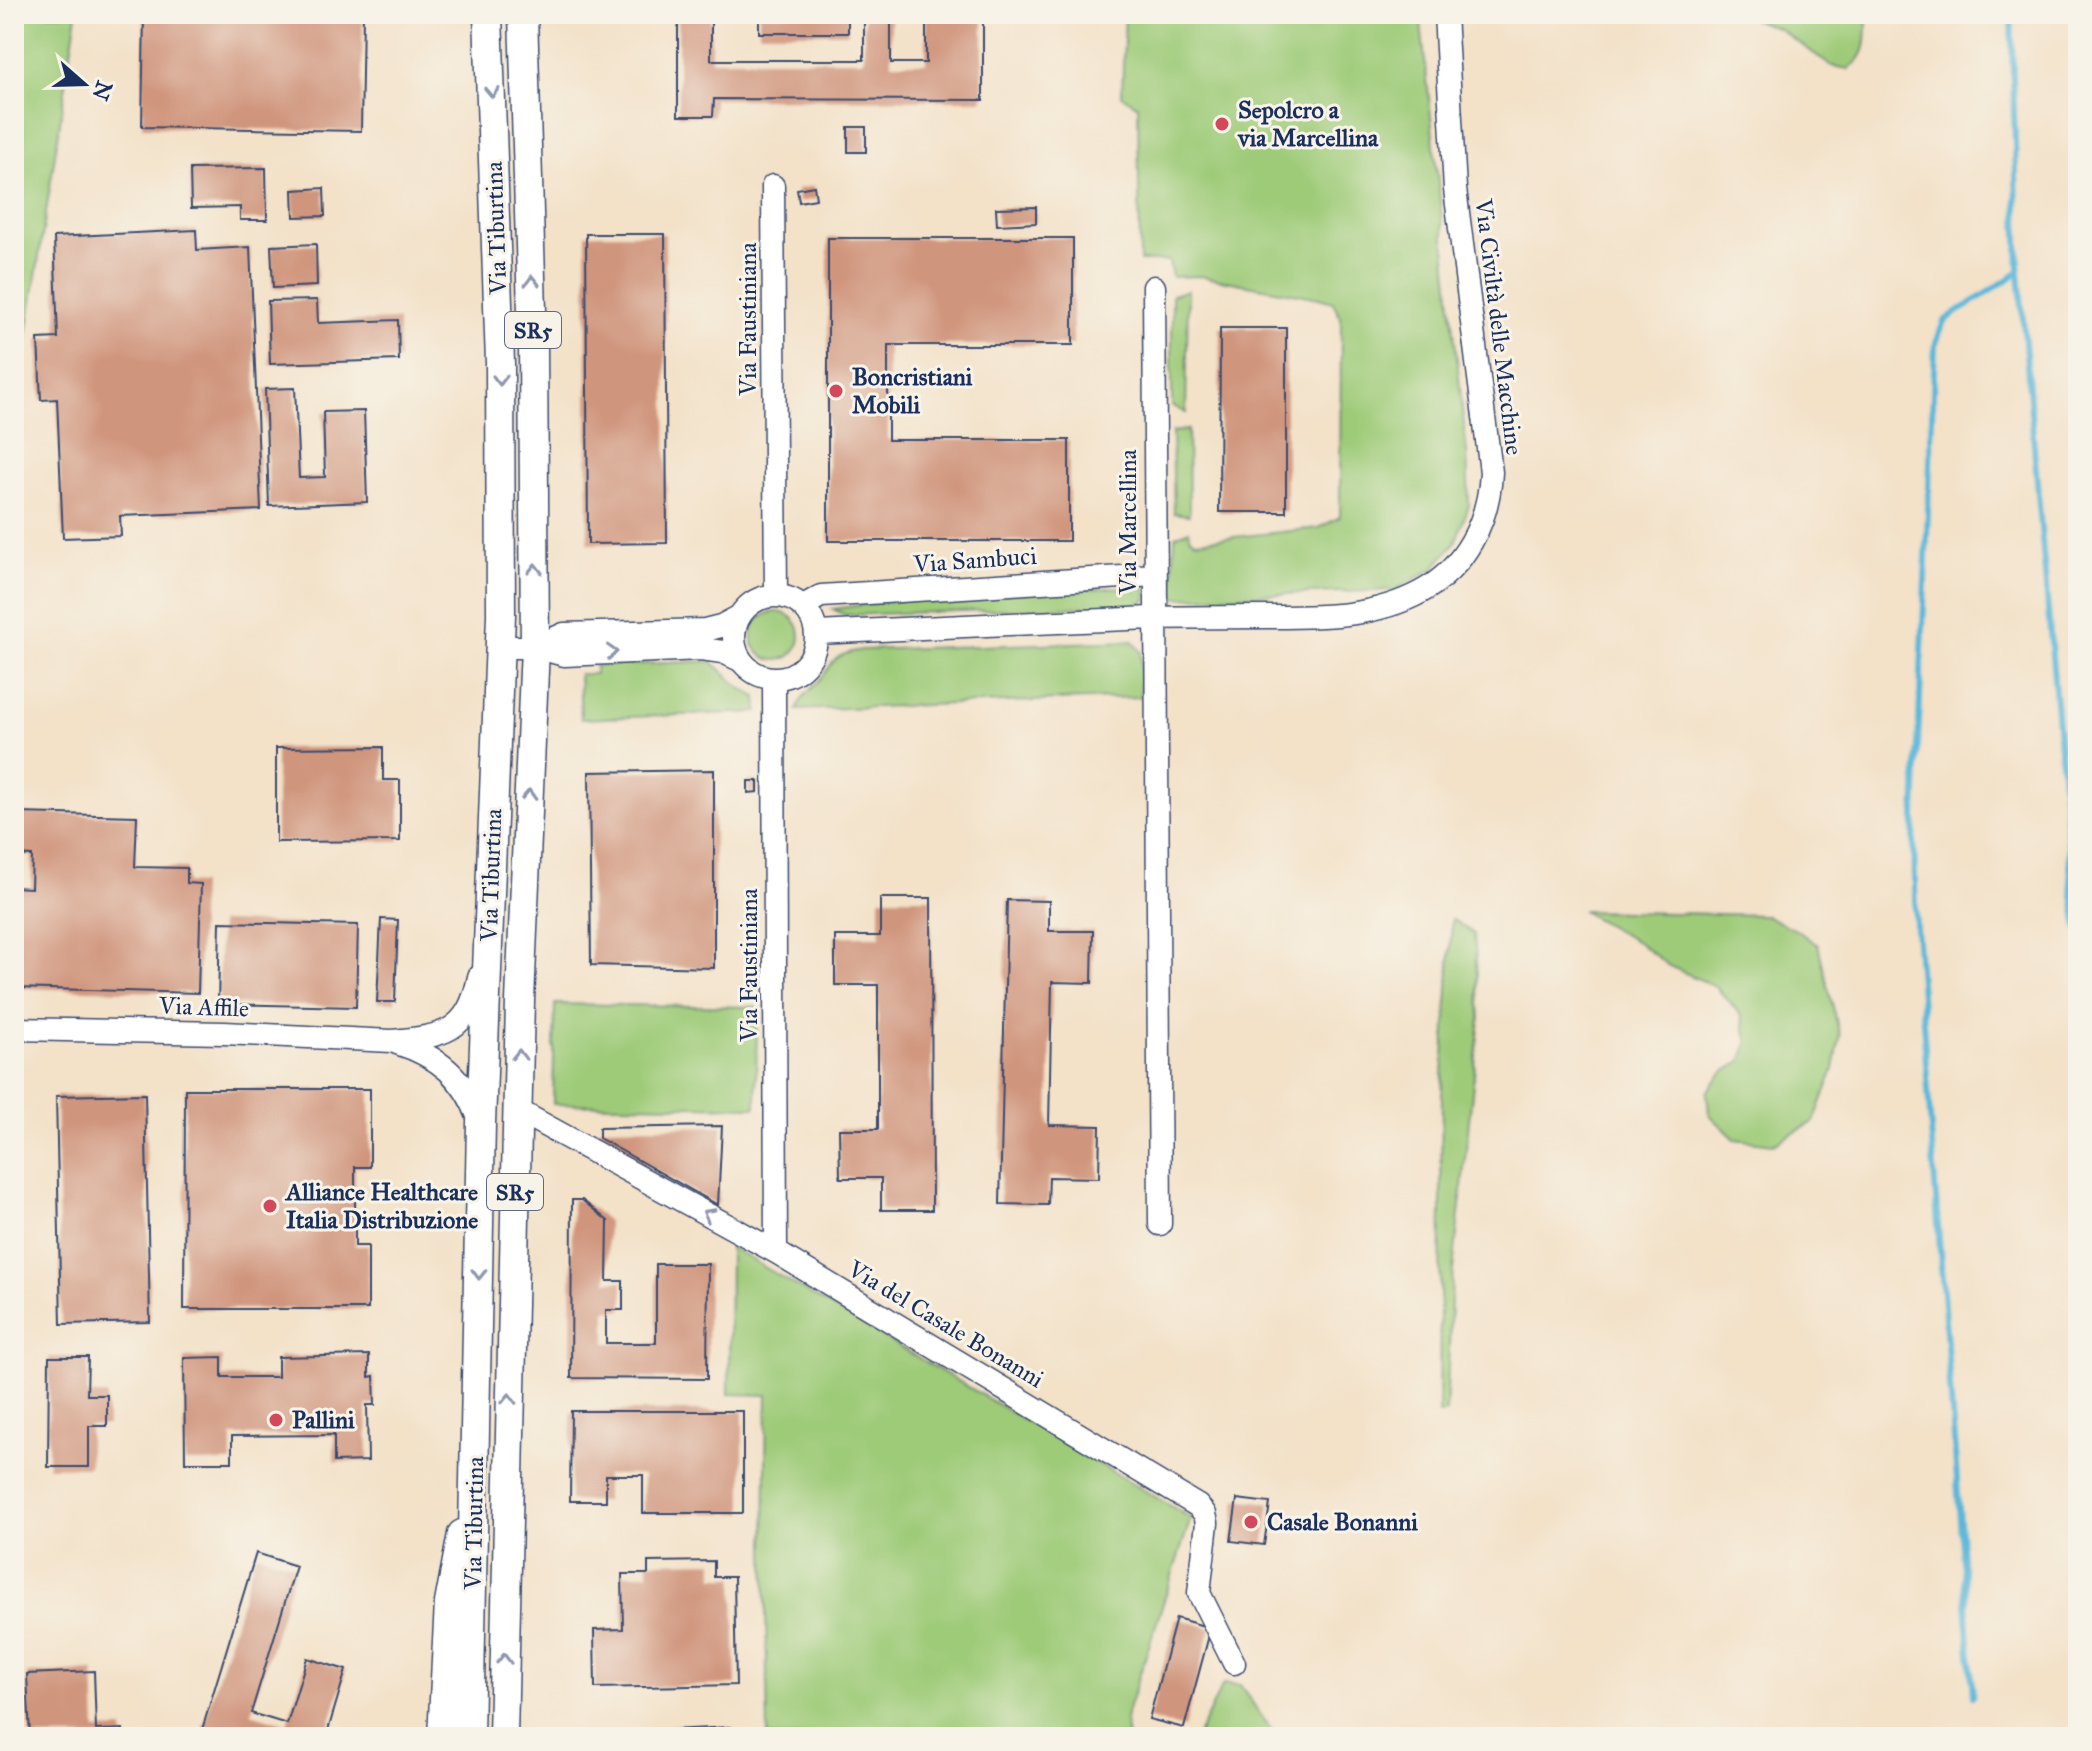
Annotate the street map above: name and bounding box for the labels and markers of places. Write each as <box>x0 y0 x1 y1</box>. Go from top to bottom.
place label: Sepolcro a via Marcellina <box>1237 95 1379 153</box>
marker: Sepolcro a via Marcellina <box>1213 115 1231 133</box>
place label: Boncristiani Mobili <box>852 362 973 420</box>
marker: Boncristiani Mobili <box>827 382 845 400</box>
place label: Alliance Healthcare Italia Distribuzione <box>284 1177 478 1235</box>
marker: Alliance Healthcare Italia Distribuzione <box>261 1197 279 1215</box>
place label: Pallini <box>292 1405 355 1435</box>
marker: Pallini <box>267 1411 285 1429</box>
place label: Casale Bonanni <box>1267 1507 1418 1537</box>
marker: Casale Bonanni <box>1242 1513 1260 1531</box>

